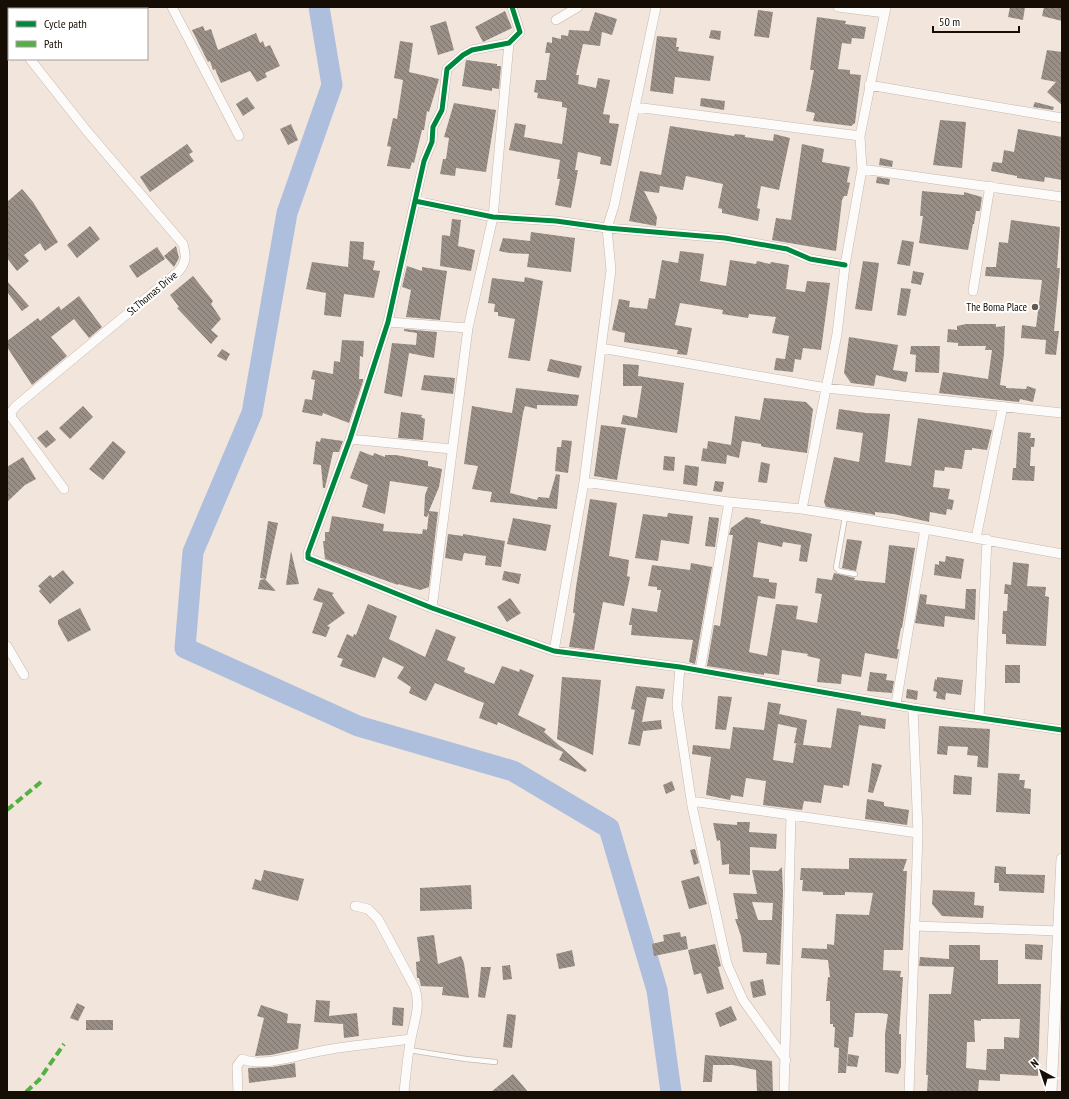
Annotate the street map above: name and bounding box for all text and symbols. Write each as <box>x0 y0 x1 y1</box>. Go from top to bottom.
legend <box>8 8 148 60</box>
scale bar <box>933 8 1019 34</box>
text: 50 m <box>939 14 960 29</box>
text: Cycle path <box>44 16 87 31</box>
text: Path <box>44 36 62 51</box>
street label: St.Thomas Drive <box>124 268 180 318</box>
place label: The Boma Place <box>966 300 1027 314</box>
marker: The Boma Place <box>1030 302 1040 312</box>
north arrow <box>1021 1051 1061 1091</box>
text: N <box>1028 1056 1041 1071</box>

